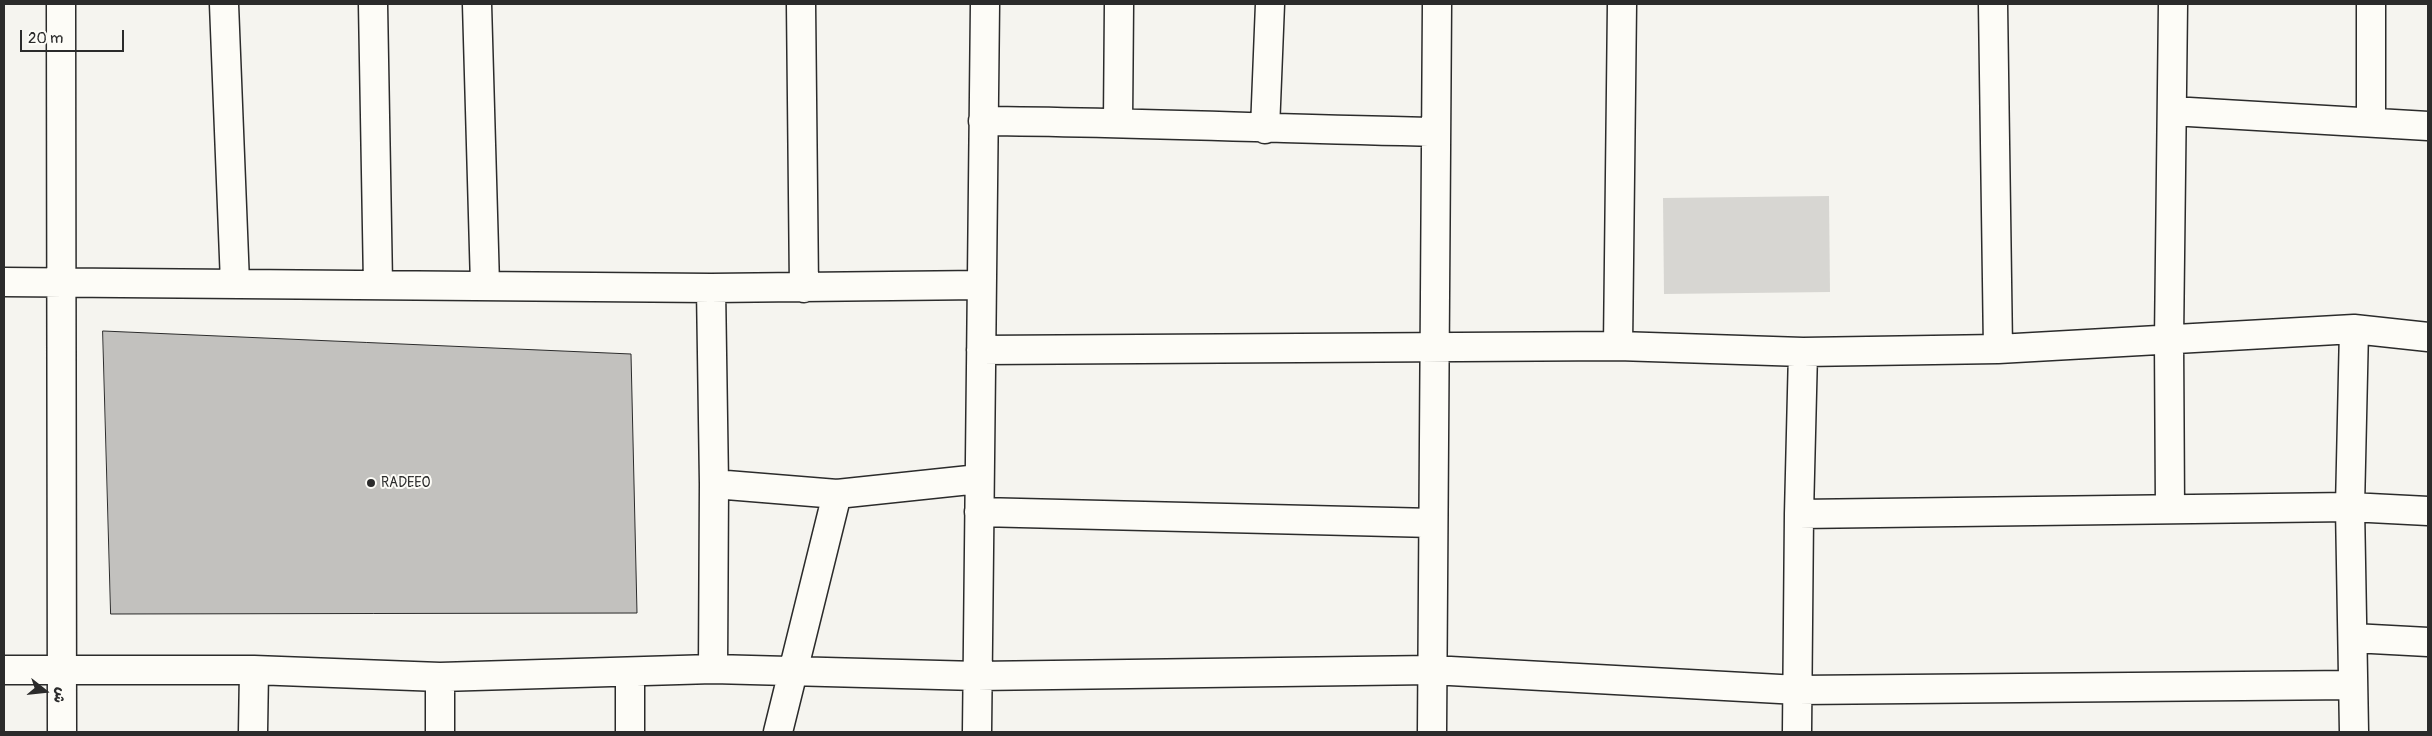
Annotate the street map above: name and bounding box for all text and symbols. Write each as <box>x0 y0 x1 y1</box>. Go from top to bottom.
scale bar <box>22 20 126 52</box>
text: 20 m <box>28 29 63 48</box>
place label: RADEEO <box>381 475 430 491</box>
marker: RADEEO <box>365 477 377 489</box>
north arrow <box>20 666 70 716</box>
text: ش <box>50 686 70 705</box>

